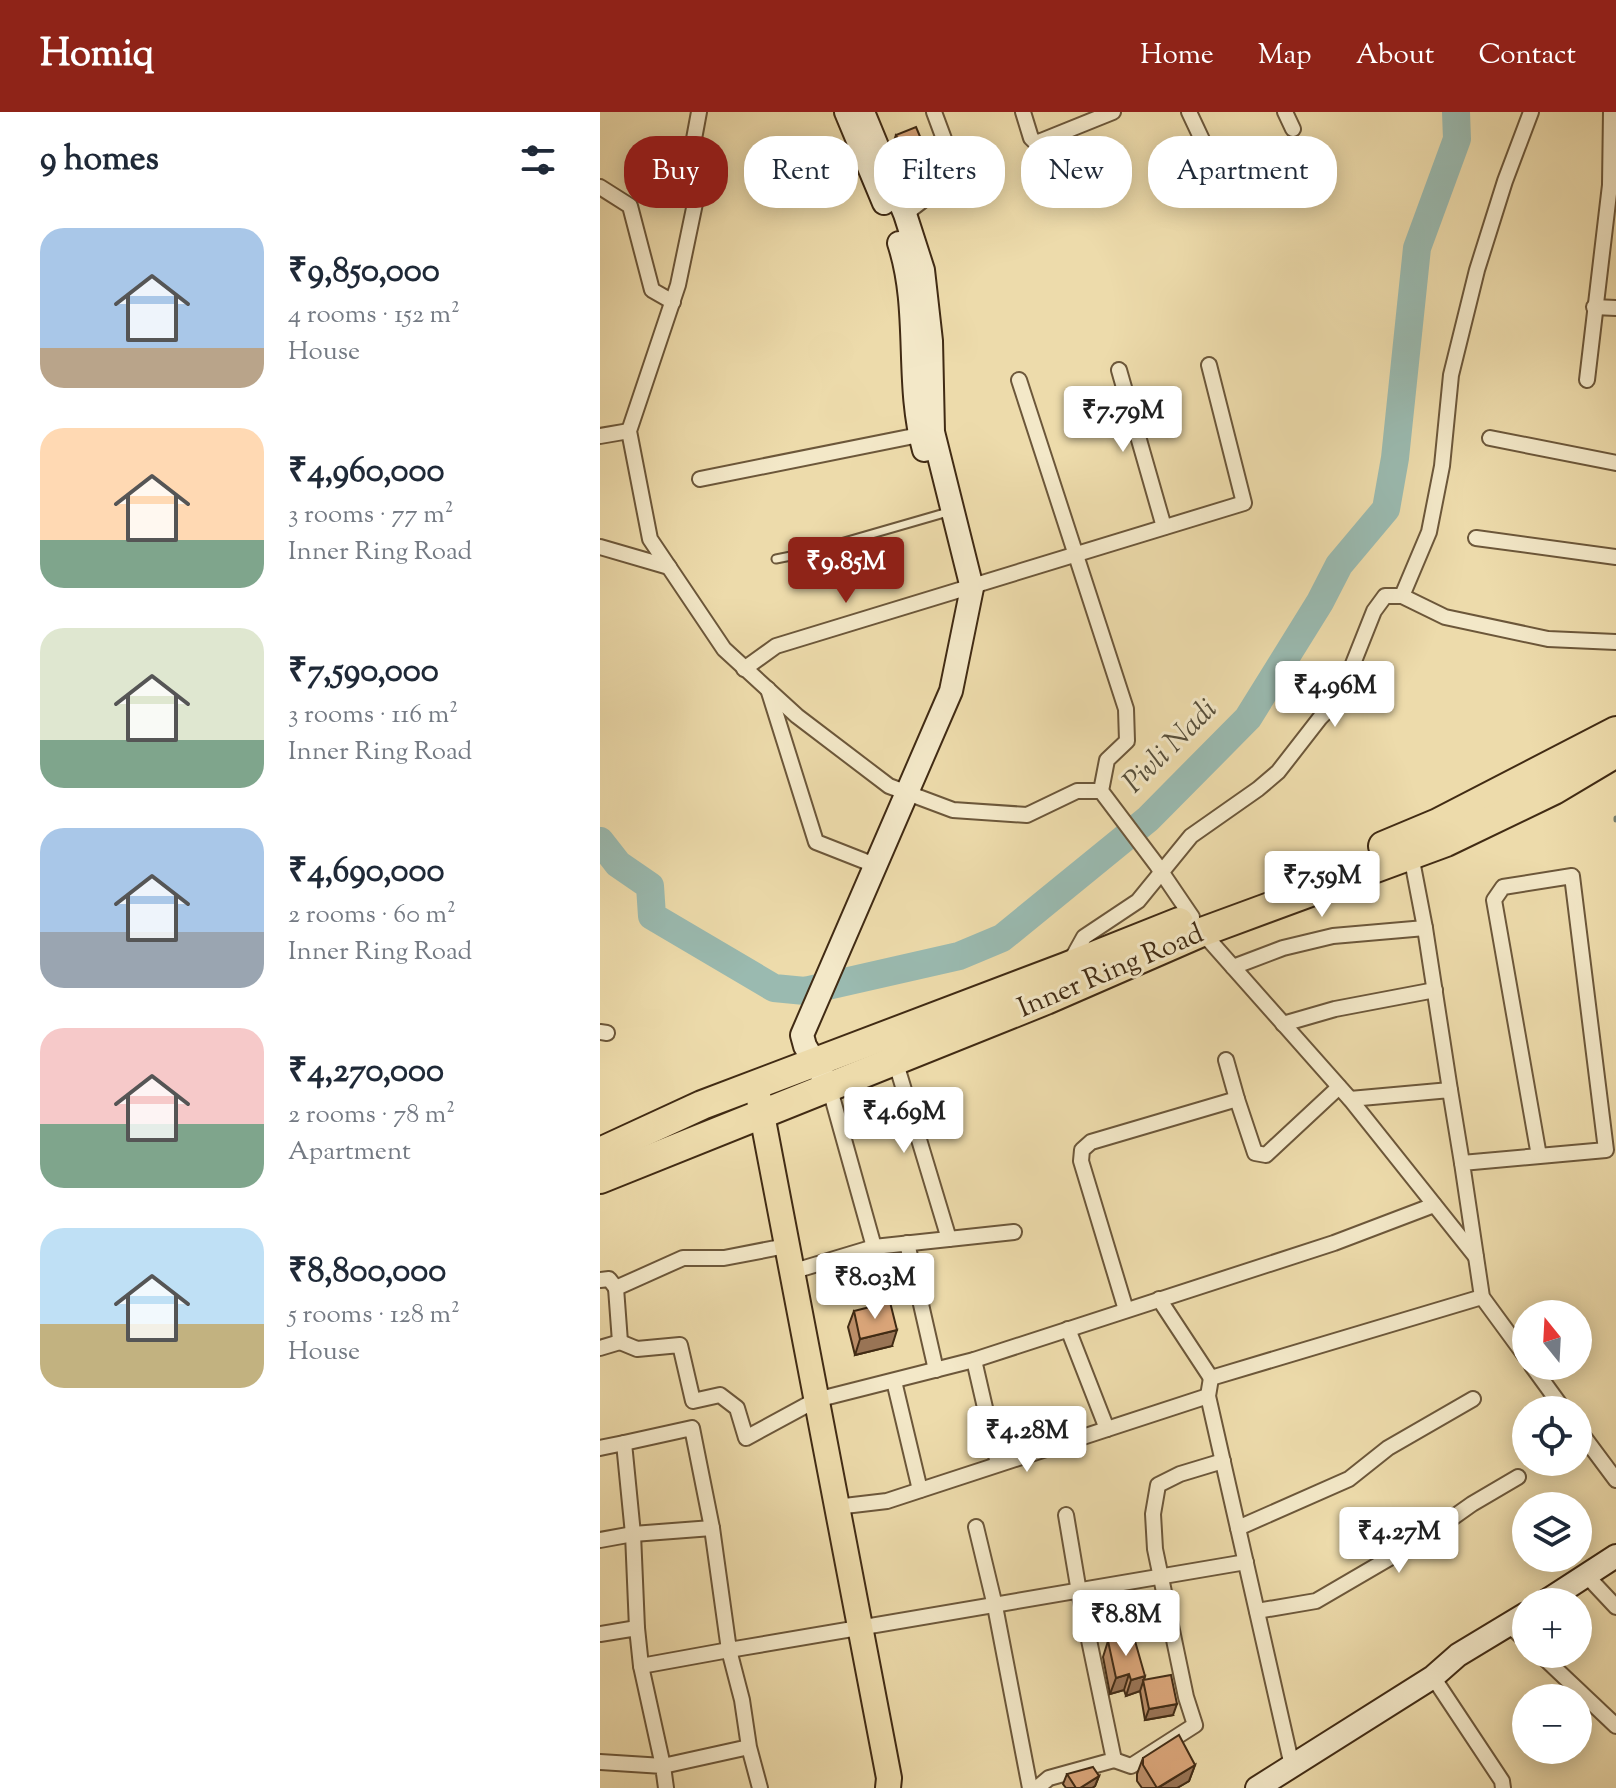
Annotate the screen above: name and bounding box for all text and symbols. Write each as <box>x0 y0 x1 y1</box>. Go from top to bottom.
text: Homiq <box>40 29 154 83</box>
text: Home <box>1140 36 1214 76</box>
text: Map <box>1258 36 1312 76</box>
text: About <box>1356 36 1434 76</box>
text: Contact <box>1478 36 1576 76</box>
text: 9 homes <box>40 136 159 185</box>
chip: Buy <box>624 136 728 208</box>
chip: Rent <box>744 136 858 208</box>
chip: Filters <box>874 136 1005 208</box>
chip: New <box>1021 136 1132 208</box>
chip: Apartment <box>1148 136 1337 208</box>
icon: filters <box>516 138 560 182</box>
text: ₹9,850,000 <box>288 248 440 297</box>
icon: home <box>104 260 200 356</box>
text: 4 rooms · 152 m² <box>288 297 460 334</box>
text: House <box>288 334 360 371</box>
pin: ₹7.79M <box>1058 386 1188 454</box>
text: ₹7.79M <box>1082 393 1164 430</box>
text: ₹4,960,000 <box>288 448 444 497</box>
icon: home <box>104 460 200 556</box>
text: 3 rooms · 77 m² <box>288 497 453 534</box>
text: Inner Ring Road <box>288 534 472 571</box>
pin: ₹9.85M <box>781 537 911 605</box>
text: ₹9.85M <box>806 544 886 581</box>
text: ₹7,590,000 <box>288 648 439 697</box>
icon: home <box>104 660 200 756</box>
pin: ₹4.96M <box>1270 661 1400 729</box>
text: ₹4.96M <box>1293 668 1377 705</box>
water label: Pivli Nadi <box>1114 690 1228 804</box>
text: 3 rooms · 116 m² <box>288 697 458 734</box>
text: Inner Ring Road <box>288 734 472 771</box>
text: ₹4,690,000 <box>288 848 444 897</box>
pin: ₹7.59M <box>1257 851 1387 919</box>
text: ₹7.59M <box>1283 858 1361 895</box>
icon: home <box>104 860 200 956</box>
text: 2 rooms · 60 m² <box>288 897 456 934</box>
street label: Inner Ring Road <box>1012 915 1210 1029</box>
text: Inner Ring Road <box>288 934 472 971</box>
text: ₹4,270,000 <box>288 1048 444 1097</box>
icon: home <box>104 1060 200 1156</box>
pin: ₹4.69M <box>839 1087 969 1155</box>
text: ₹4.69M <box>862 1094 946 1131</box>
text: 2 rooms · 78 m² <box>288 1097 455 1134</box>
text: Apartment <box>288 1134 411 1171</box>
text: ₹8,800,000 <box>288 1248 446 1297</box>
pin: ₹8.03M <box>810 1253 940 1321</box>
icon: home <box>104 1260 200 1356</box>
text: ₹8.03M <box>834 1260 916 1297</box>
text: 5 rooms · 128 m² <box>288 1297 460 1334</box>
north arrow <box>1512 1300 1592 1380</box>
map controls <box>1512 1300 1592 1764</box>
text: House <box>288 1334 360 1371</box>
button: locate <box>1512 1396 1592 1476</box>
pin: ₹4.28M <box>962 1406 1092 1474</box>
text: ₹4.28M <box>985 1413 1069 1450</box>
button: layers <box>1512 1492 1592 1572</box>
pin: ₹4.27M <box>1334 1507 1464 1575</box>
text: ₹4.27M <box>1357 1514 1441 1551</box>
button: + <box>1512 1588 1592 1668</box>
pin: ₹8.8M <box>1070 1590 1182 1658</box>
text: ₹8.8M <box>1091 1597 1161 1634</box>
button: − <box>1512 1684 1592 1764</box>

